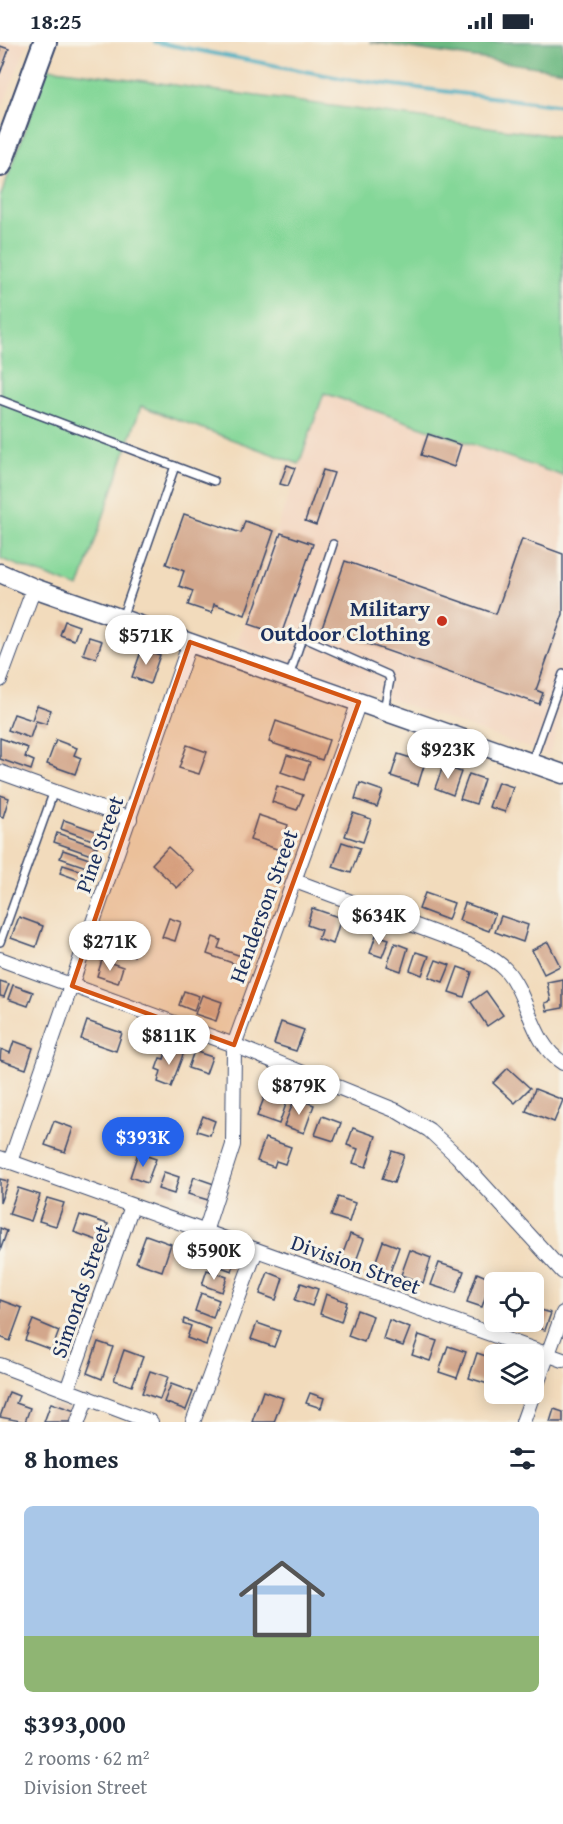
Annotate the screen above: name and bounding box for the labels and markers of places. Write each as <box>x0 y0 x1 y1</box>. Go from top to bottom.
place label: Military Outdoor Clothing <box>261 592 431 649</box>
marker: Military Outdoor Clothing <box>435 614 449 628</box>
pin: $571K <box>104 615 188 666</box>
pin: $923K <box>406 729 490 780</box>
pin: $634K <box>337 895 421 946</box>
pin: $271K <box>68 921 152 972</box>
pin: $811K <box>127 1015 211 1066</box>
pin: $879K <box>257 1065 341 1116</box>
pin: $393K <box>101 1117 185 1168</box>
pin: $590K <box>172 1230 256 1281</box>

